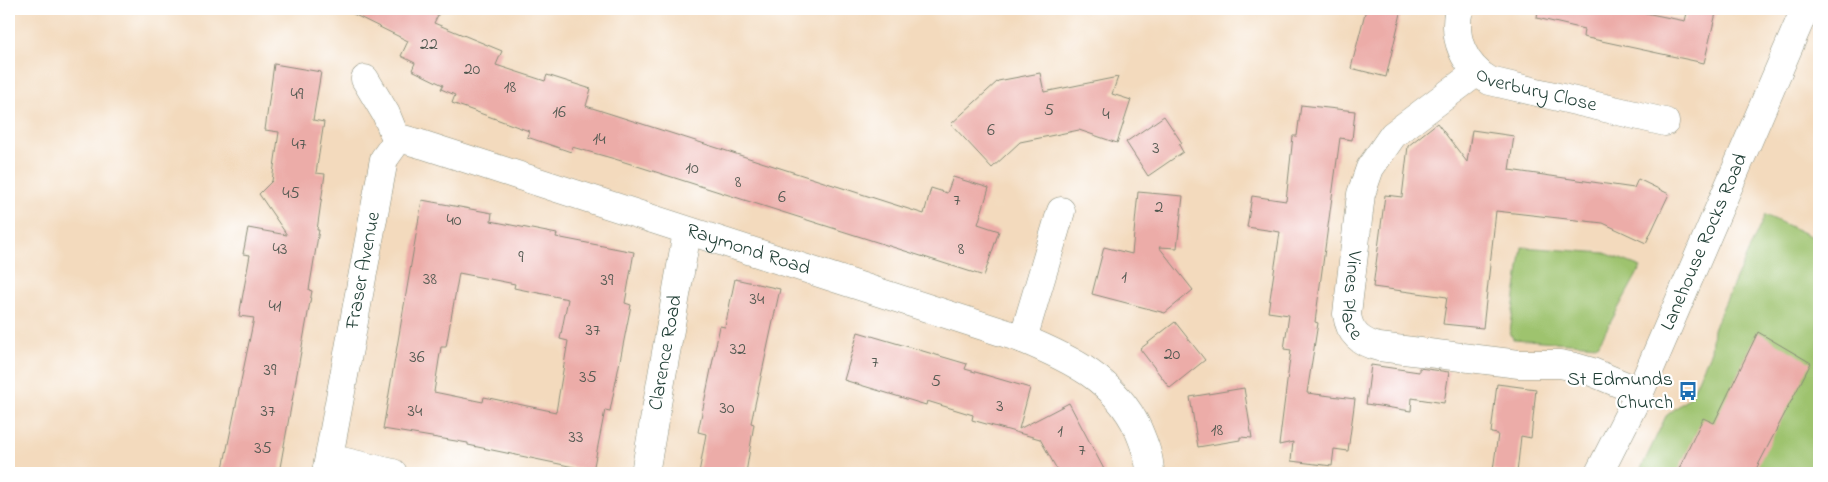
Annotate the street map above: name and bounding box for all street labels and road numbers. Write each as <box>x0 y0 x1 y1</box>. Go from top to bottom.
street label: Overbury Close <box>1468 60 1600 120</box>
street label: Lanehouse Rocks Road <box>1654 149 1756 335</box>
street label: Fraser Avenue <box>338 209 388 332</box>
street label: Raymond Road <box>683 216 814 284</box>
street label: Vines Place <box>1332 248 1369 347</box>
street label: Clarence Road <box>642 293 690 413</box>

